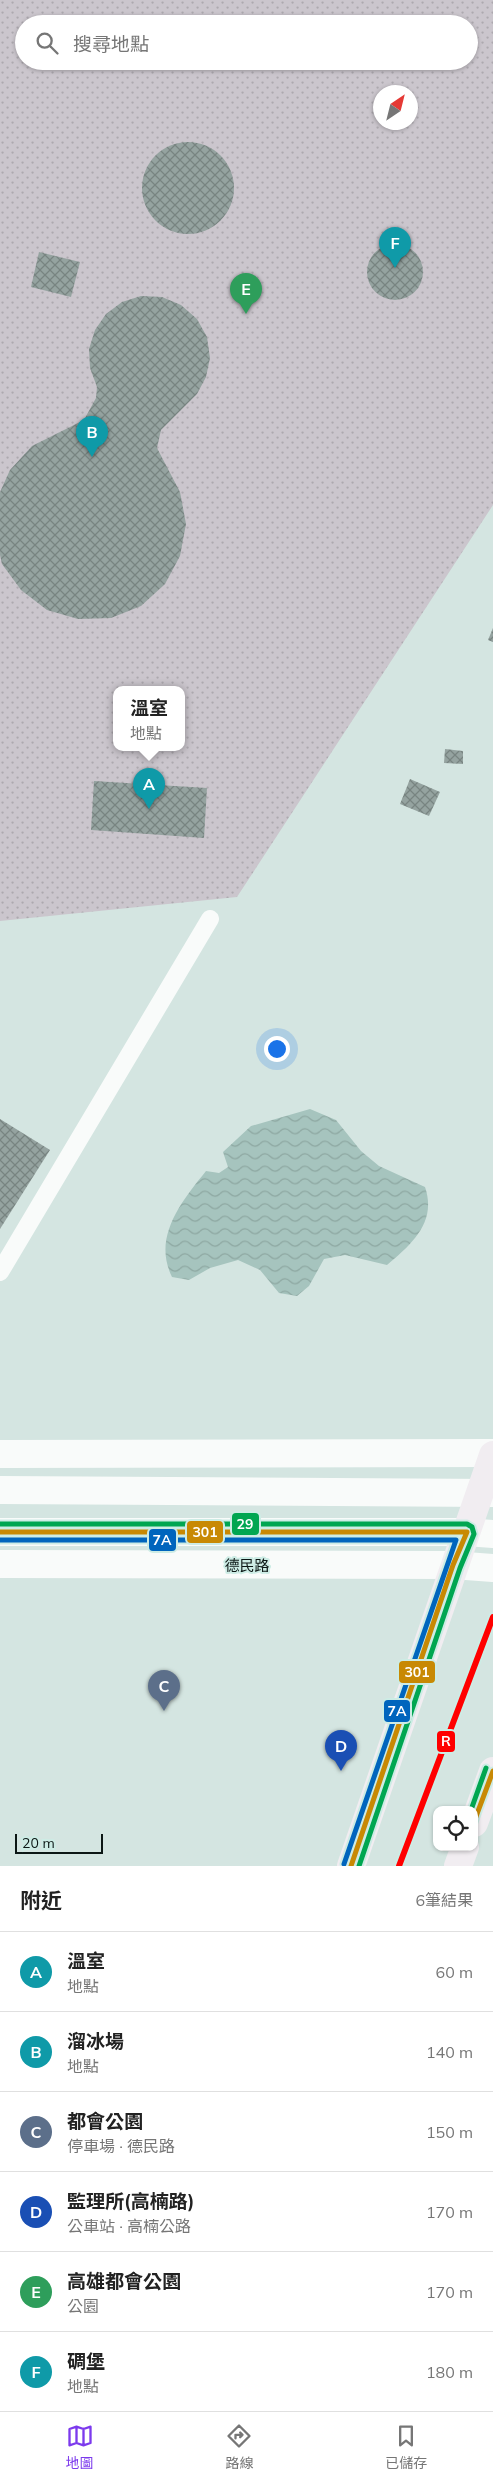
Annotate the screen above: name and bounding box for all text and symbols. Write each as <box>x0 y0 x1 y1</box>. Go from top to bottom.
search box <box>15 15 478 70</box>
icon: search <box>33 29 61 57</box>
text: 搜尋地點 <box>73 32 149 56</box>
north arrow <box>373 85 418 130</box>
pin: F <box>379 227 411 268</box>
pin: E <box>230 273 262 314</box>
pin: B <box>76 416 108 457</box>
popup <box>113 686 185 751</box>
text: 溫室 <box>130 696 168 720</box>
text: 地點 <box>130 723 162 743</box>
pin: A <box>133 768 165 809</box>
your location <box>264 1036 290 1062</box>
line badge: 29 <box>231 1512 260 1536</box>
text: 29 <box>237 1515 253 1533</box>
line badge: 301 <box>186 1520 224 1544</box>
text: 301 <box>192 1523 218 1541</box>
line badge: 7A <box>148 1528 177 1552</box>
text: 7A <box>153 1531 172 1549</box>
street label: 德民路 <box>224 1556 270 1575</box>
line badge: 301 <box>398 1660 436 1684</box>
text: 301 <box>404 1663 430 1681</box>
pin: C <box>148 1670 180 1711</box>
line badge: 7A <box>383 1699 411 1723</box>
text: 7A <box>388 1702 407 1720</box>
pin: D <box>325 1730 357 1771</box>
line badge: R <box>436 1730 456 1753</box>
text: R <box>441 1732 451 1750</box>
map controls <box>433 1806 478 1851</box>
button: locate <box>433 1806 478 1851</box>
scale bar <box>15 1831 102 1854</box>
text: 20 m <box>22 1834 55 1852</box>
text: 附近 <box>20 1887 62 1913</box>
text: 6筆結果 <box>415 1890 473 1910</box>
text: 溫室 <box>67 1949 105 1973</box>
text: A <box>30 1962 42 1982</box>
text: 60 m <box>436 1962 473 1982</box>
text: 地點 <box>67 1976 99 1996</box>
text: 溜冰場 <box>67 2029 124 2053</box>
text: B <box>30 2042 42 2062</box>
text: 140 m <box>426 2042 473 2062</box>
text: 地點 <box>67 2056 99 2076</box>
text: 都會公園 <box>67 2109 143 2133</box>
text: C <box>31 2122 41 2142</box>
text: 150 m <box>426 2122 473 2142</box>
text: 停車場 · 德民路 <box>67 2136 175 2156</box>
text: 監理所(高楠路) <box>67 2189 195 2213</box>
text: D <box>30 2202 42 2222</box>
text: 170 m <box>426 2202 473 2222</box>
text: 公車站 · 高楠公路 <box>67 2216 191 2236</box>
text: 高雄都會公園 <box>67 2269 181 2293</box>
text: E <box>31 2282 41 2302</box>
text: 170 m <box>426 2282 473 2302</box>
text: 公園 <box>67 2296 99 2316</box>
text: 碉堡 <box>67 2349 105 2373</box>
text: F <box>31 2362 41 2382</box>
text: 180 m <box>426 2362 473 2382</box>
text: 地點 <box>67 2376 99 2396</box>
tab: 地圖 <box>66 2422 94 2472</box>
tab: 路線 <box>225 2422 253 2472</box>
tab: 已儲存 <box>385 2422 427 2472</box>

